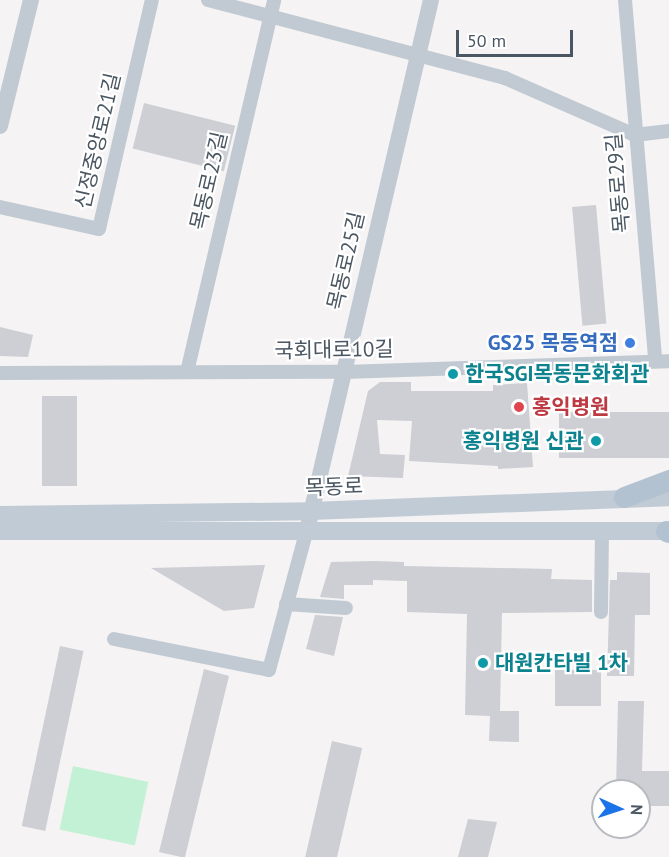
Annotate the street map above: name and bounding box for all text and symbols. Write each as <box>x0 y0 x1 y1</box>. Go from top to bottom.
scale bar <box>459 18 576 56</box>
text: 50 m <box>467 29 506 52</box>
street label: 신정중앙로21길 <box>70 71 126 211</box>
street label: 목동로23길 <box>185 129 233 233</box>
street label: 목동로29길 <box>601 132 635 234</box>
street label: 목동로25길 <box>322 209 370 313</box>
place label: GS25 목동역점 <box>488 330 618 356</box>
street label: 국회대로10길 <box>274 336 394 364</box>
marker: GS25 목동역점 <box>623 336 637 350</box>
place label: 한국SGI목동문화회관 <box>465 361 649 387</box>
marker: 한국SGI목동문화회관 <box>446 367 460 381</box>
place label: 홍익병원 <box>532 394 609 420</box>
marker: 홍익병원 <box>510 398 528 416</box>
place label: 홍익병원 신관 <box>463 428 584 454</box>
marker: 홍익병원 신관 <box>589 434 603 448</box>
street label: 목동로 <box>305 473 363 501</box>
place label: 대원칸타빌 1차 <box>495 650 628 676</box>
marker: 대원칸타빌 1차 <box>476 656 490 670</box>
north arrow <box>591 779 651 839</box>
text: N <box>627 804 647 816</box>

